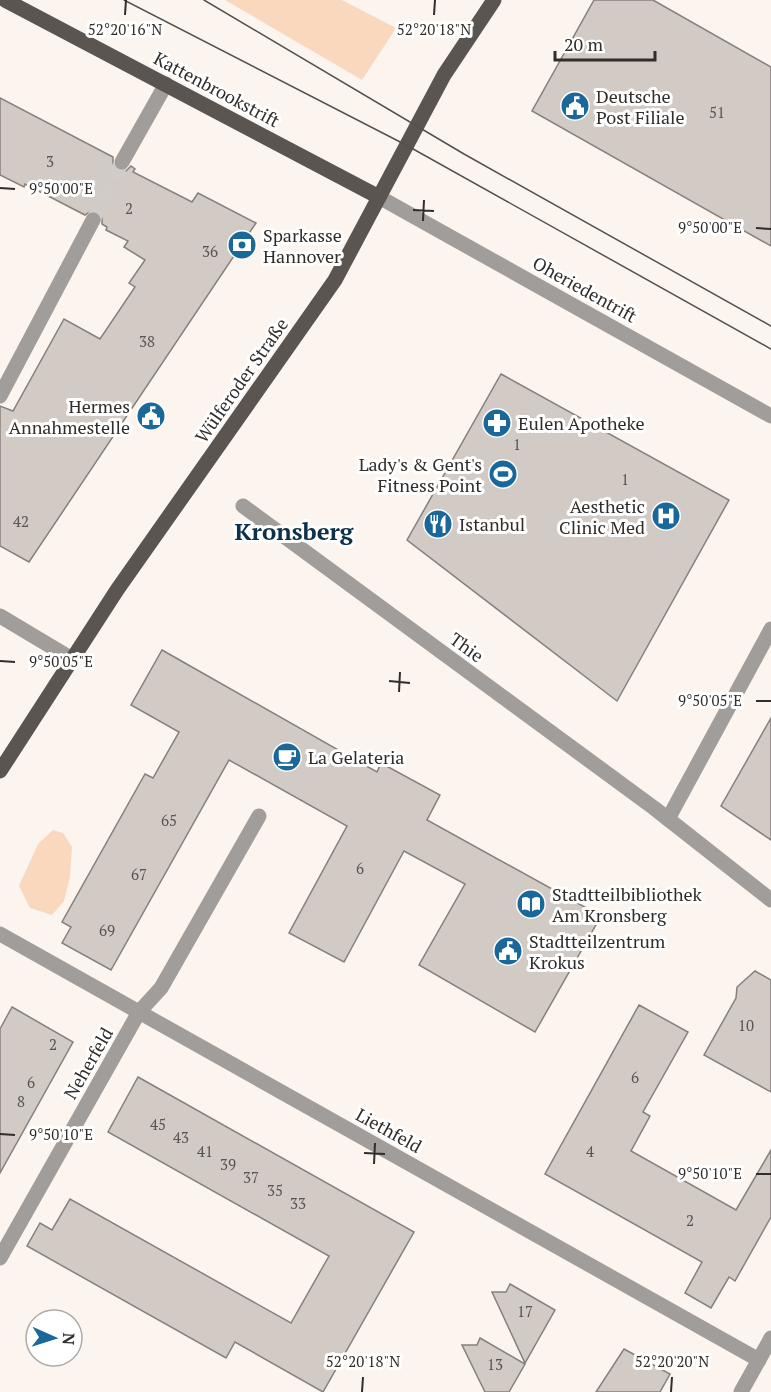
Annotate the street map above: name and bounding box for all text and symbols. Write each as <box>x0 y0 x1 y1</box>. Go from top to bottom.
text: 52°20'16"N <box>88 19 162 39</box>
text: 52°20'18"N <box>397 19 471 39</box>
scale bar <box>555 24 656 62</box>
text: 20 m <box>564 32 604 56</box>
street label: Kattenbrookstrift <box>150 46 284 132</box>
place label: Deutsche Post Filiale <box>596 84 685 129</box>
public building icon: Deutsche Post Filiale <box>559 90 591 122</box>
house number: 51 <box>709 102 725 122</box>
house number: 3 <box>46 151 54 171</box>
text: 9°50'00"E <box>29 178 93 198</box>
house number: 2 <box>125 198 133 218</box>
text: 9°50'00"E <box>678 217 742 237</box>
place label: Sparkasse Hannover <box>263 223 342 268</box>
bank icon: Sparkasse Hannover <box>226 229 258 261</box>
house number: 36 <box>202 241 218 261</box>
street label: Oheriedentrift <box>529 250 642 328</box>
street label: Wülferoder Straße <box>189 313 293 447</box>
house number: 38 <box>139 331 155 351</box>
place label: Hermes Annahmestelle <box>9 394 130 439</box>
public building icon: Hermes Annahmestelle <box>135 400 167 432</box>
pharmacy icon: Eulen Apotheke <box>481 407 513 439</box>
place label: Eulen Apotheke <box>518 411 645 435</box>
house number: 1 <box>513 434 521 454</box>
place label: Lady's & Gent's Fitness Point <box>359 452 482 497</box>
sports icon: Lady's & Gent's Fitness Point <box>487 458 519 490</box>
house number: 1 <box>621 469 629 489</box>
place label: Aesthetic Clinic Med <box>559 494 645 539</box>
hospital icon: Aesthetic Clinic Med <box>650 500 682 532</box>
restaurant icon: Istanbul <box>422 508 454 540</box>
house number: 42 <box>13 511 29 531</box>
place label: Istanbul <box>459 512 525 536</box>
district label: Kronsberg <box>235 515 354 547</box>
street label: Thie <box>445 627 489 667</box>
text: 9°50'05"E <box>29 651 93 671</box>
text: 9°50'05"E <box>678 690 742 710</box>
cafe icon: La Gelateria <box>271 741 303 773</box>
place label: La Gelateria <box>308 745 404 769</box>
house number: 65 <box>161 810 177 830</box>
house number: 6 <box>356 858 364 878</box>
house number: 67 <box>131 864 147 884</box>
place label: Stadtteilbibliothek Am Kronsberg <box>552 882 703 927</box>
library icon: Stadtteilbibliothek Am Kronsberg <box>515 888 547 920</box>
house number: 69 <box>99 920 115 940</box>
place label: Stadtteilzentrum Krokus <box>529 929 666 974</box>
public building icon: Stadtteilzentrum Krokus <box>492 935 524 967</box>
house number: 10 <box>738 1015 754 1035</box>
street label: Neherfeld <box>58 1023 118 1103</box>
house number: 2 <box>49 1034 57 1054</box>
house number: 6 <box>631 1067 639 1087</box>
house number: 6 <box>27 1072 35 1092</box>
house number: 8 <box>17 1091 25 1111</box>
street label: Liethfeld <box>352 1102 426 1158</box>
house number: 45 <box>150 1114 166 1134</box>
text: 9°50'10"E <box>29 1124 93 1144</box>
house number: 43 <box>173 1127 189 1147</box>
house number: 41 <box>197 1141 213 1161</box>
house number: 4 <box>586 1141 594 1161</box>
house number: 39 <box>220 1154 236 1174</box>
text: 9°50'10"E <box>678 1163 742 1183</box>
house number: 37 <box>243 1167 259 1187</box>
house number: 35 <box>267 1180 283 1200</box>
house number: 33 <box>290 1193 306 1213</box>
house number: 2 <box>686 1210 694 1230</box>
house number: 17 <box>517 1301 533 1321</box>
north arrow <box>24 1308 84 1368</box>
text: N <box>58 1332 80 1345</box>
text: 52°20'18"N <box>326 1351 400 1371</box>
text: 52°20'20"N <box>635 1351 709 1371</box>
house number: 13 <box>487 1354 503 1374</box>

